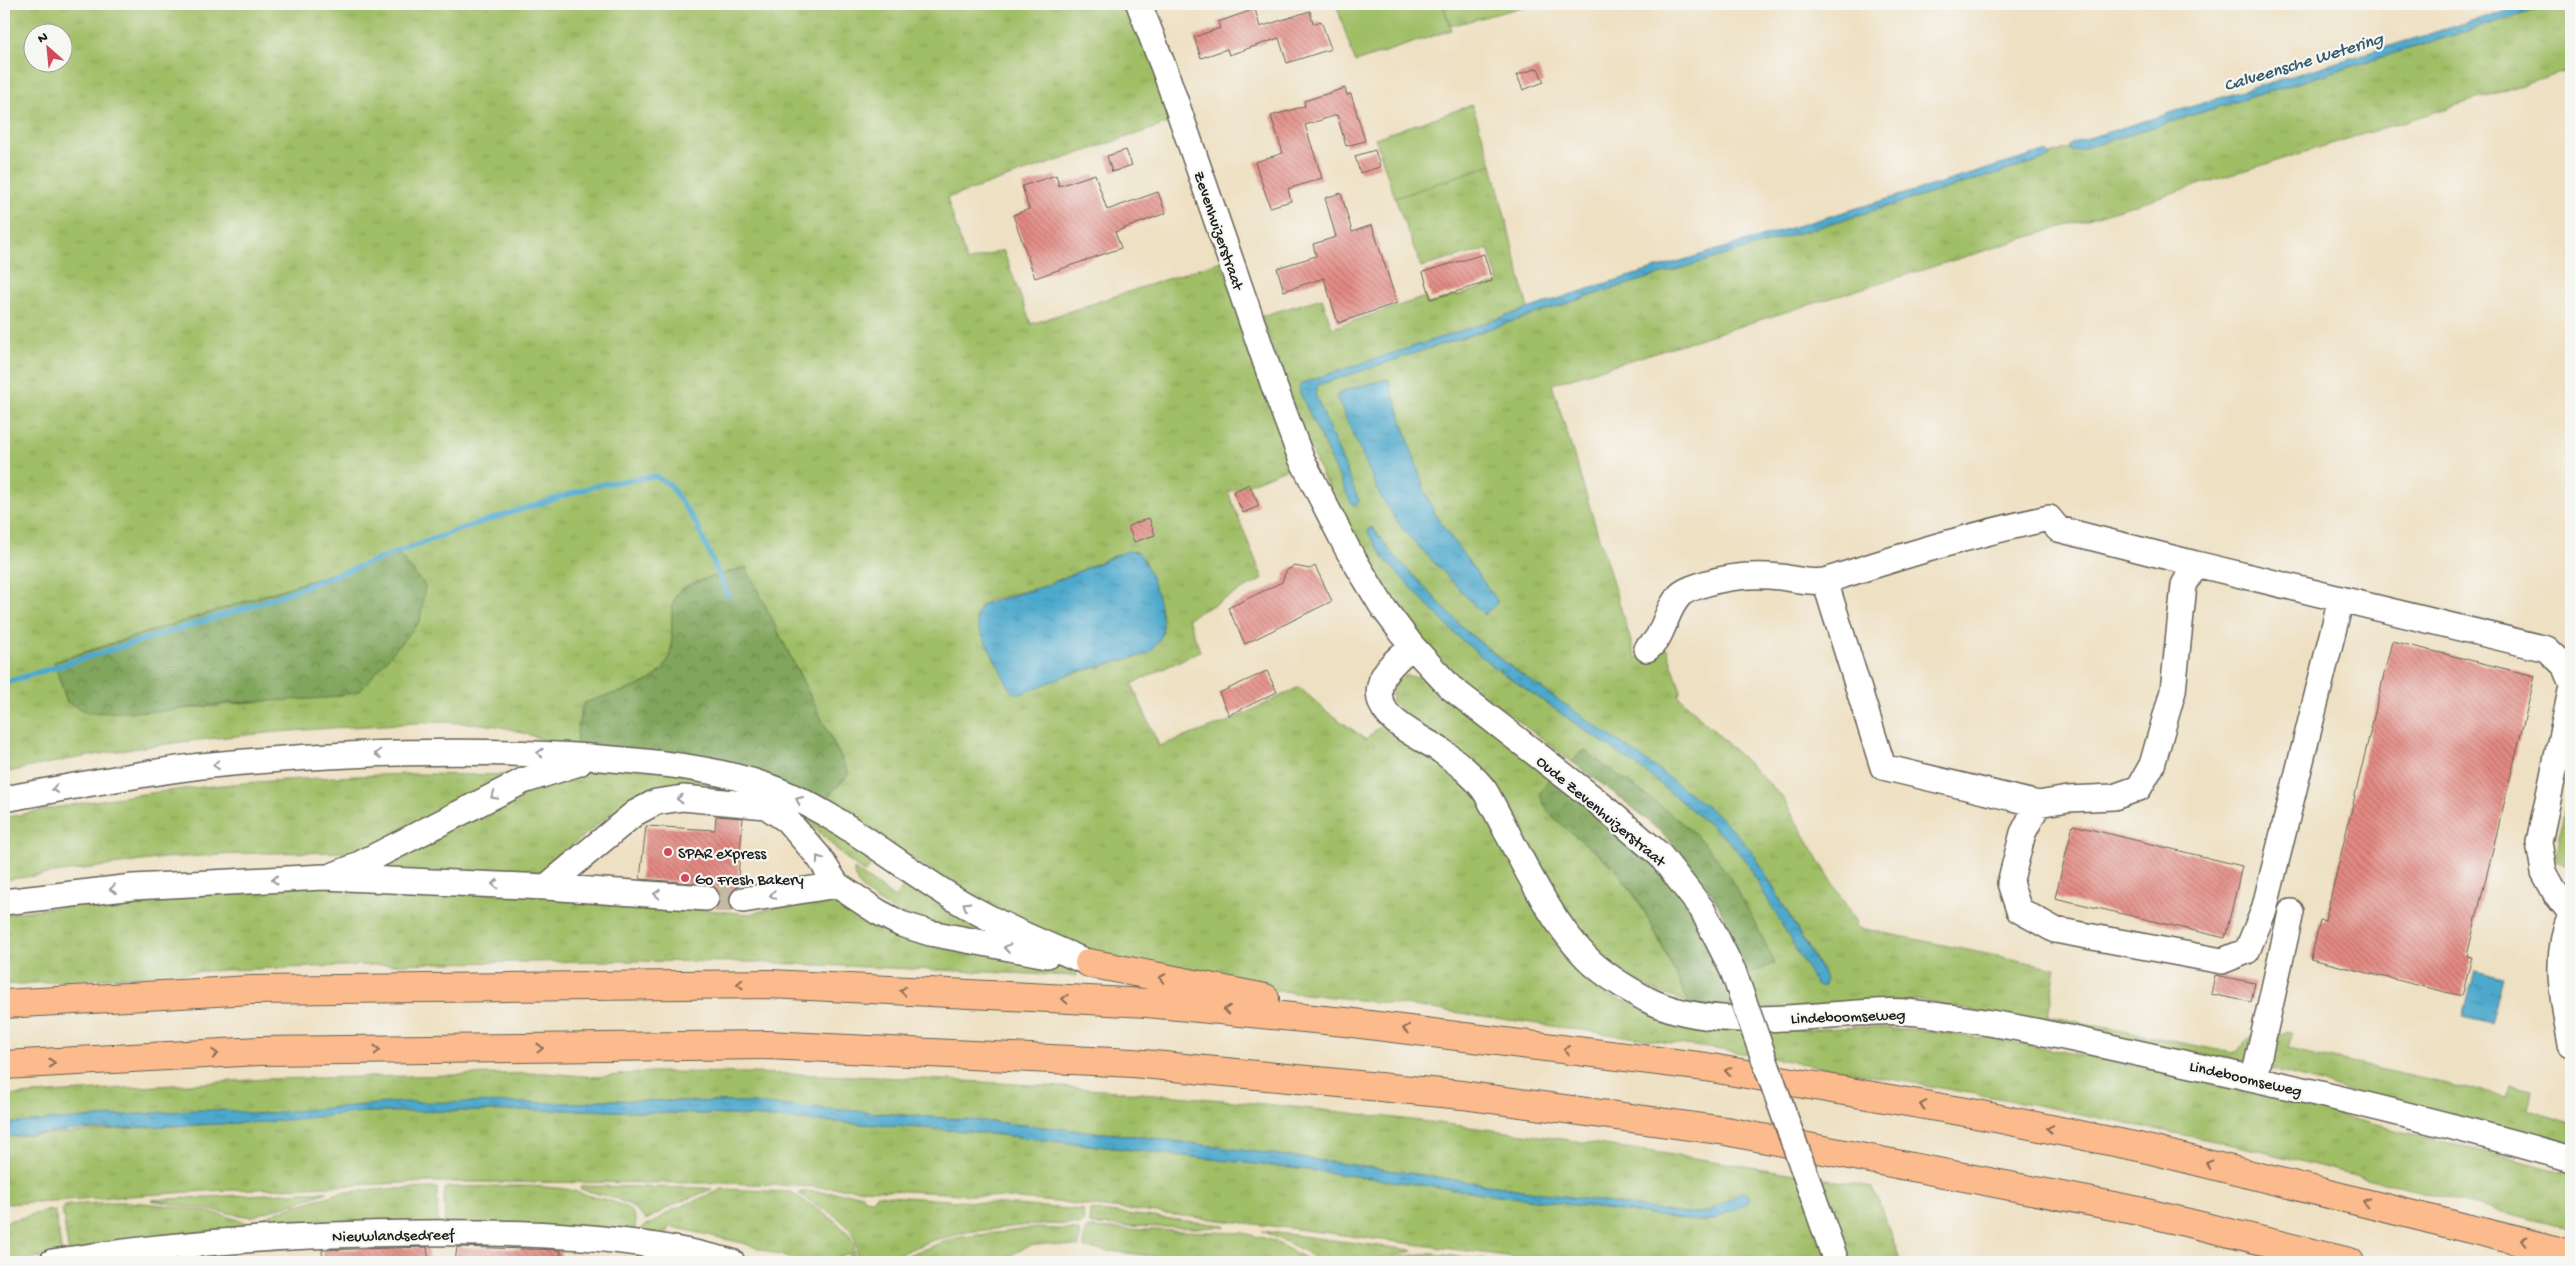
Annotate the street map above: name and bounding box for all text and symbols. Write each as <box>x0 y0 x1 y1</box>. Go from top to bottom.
north arrow <box>22 22 72 72</box>
text: N <box>35 29 51 48</box>
water label: Calveensche Wetering <box>2222 29 2387 98</box>
street label: Zevenhuizerstraat <box>1187 169 1246 294</box>
one-way arrow <box>536 748 544 759</box>
one-way arrow <box>373 749 381 760</box>
street label: Oude Zevenhuizerstraat <box>1531 753 1669 873</box>
one-way arrow <box>211 759 219 770</box>
one-way arrow <box>51 784 59 794</box>
one-way arrow <box>490 790 499 800</box>
one-way arrow <box>676 793 684 804</box>
one-way arrow <box>795 796 804 806</box>
marker: SPAR express <box>662 846 674 858</box>
place label: SPAR express <box>678 846 767 865</box>
one-way arrow <box>817 856 825 865</box>
marker: Go Fresh Bakery <box>679 872 691 884</box>
place label: Go Fresh Bakery <box>695 872 804 891</box>
one-way arrow <box>271 874 279 885</box>
one-way arrow <box>491 879 499 890</box>
one-way arrow <box>109 883 117 894</box>
one-way arrow <box>653 889 661 900</box>
one-way arrow <box>768 889 776 900</box>
one-way arrow <box>962 901 971 911</box>
one-way arrow <box>1002 943 1011 953</box>
one-way arrow <box>1157 973 1166 984</box>
one-way arrow <box>736 979 744 989</box>
one-way arrow <box>898 985 906 996</box>
one-way arrow <box>1061 993 1069 1004</box>
one-way arrow <box>1223 1005 1231 1016</box>
street label: Lindeboomseweg <box>1790 1007 1906 1030</box>
one-way arrow <box>1401 1024 1409 1035</box>
one-way arrow <box>536 1043 544 1053</box>
one-way arrow <box>374 1045 381 1055</box>
one-way arrow <box>1563 1045 1571 1055</box>
one-way arrow <box>211 1048 219 1059</box>
one-way arrow <box>49 1057 57 1068</box>
street label: Lindeboomseweg <box>2187 1058 2303 1103</box>
one-way arrow <box>1724 1066 1733 1076</box>
one-way arrow <box>1918 1100 1927 1110</box>
one-way arrow <box>2046 1124 2054 1135</box>
one-way arrow <box>2204 1159 2213 1170</box>
one-way arrow <box>2362 1197 2371 1208</box>
street label: Nieuwlandsedreef <box>332 1227 455 1248</box>
one-way arrow <box>2520 1236 2529 1247</box>

